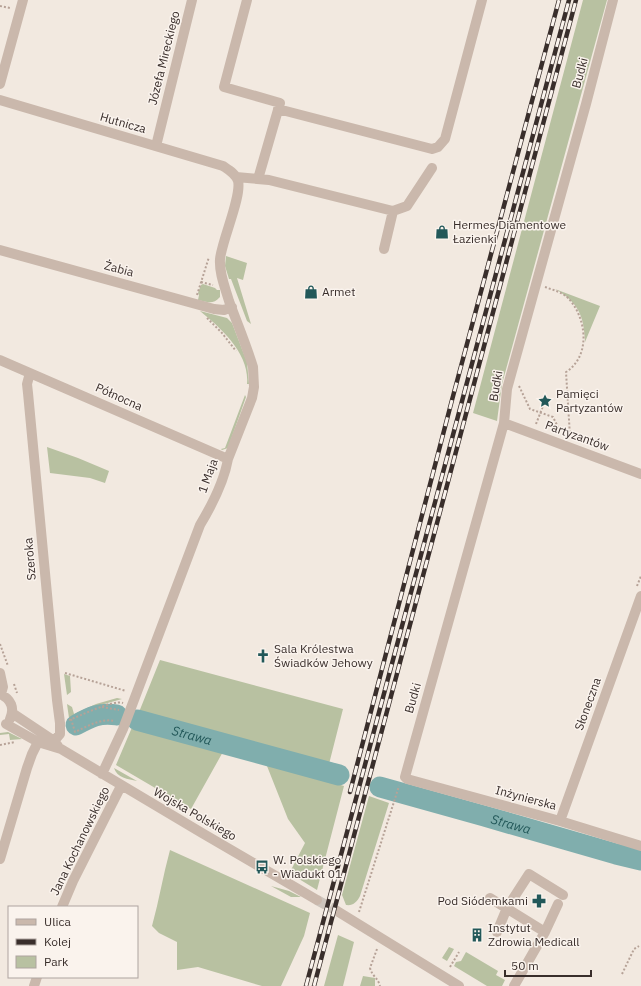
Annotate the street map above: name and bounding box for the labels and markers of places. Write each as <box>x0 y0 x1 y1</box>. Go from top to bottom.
place label: Hermes Diamentowe Łazienki <box>452 217 567 246</box>
shop icon: Hermes Diamentowe Łazienki <box>434 224 450 240</box>
shop icon: Armet <box>303 284 319 300</box>
place label: Armet <box>322 284 355 299</box>
place label: Pamięci Partyzantów <box>556 386 623 415</box>
place icon: Pamięci Partyzantów <box>537 393 553 409</box>
place label: Sala Królestwa Świadków Jehowy <box>274 641 373 670</box>
church icon: Sala Królestwa Świadków Jehowy <box>255 648 271 664</box>
place label: W. Polskiego - Wiadukt 01 <box>273 852 342 881</box>
bus stop icon: W. Polskiego - Wiadukt 01 <box>254 859 270 875</box>
place label: Pod Siódemkami <box>438 893 528 908</box>
pharmacy icon: Pod Siódemkami <box>531 893 547 909</box>
place label: Instytut Zdrowia Medicall <box>488 920 580 949</box>
building icon: Instytut Zdrowia Medicall <box>469 927 485 943</box>

